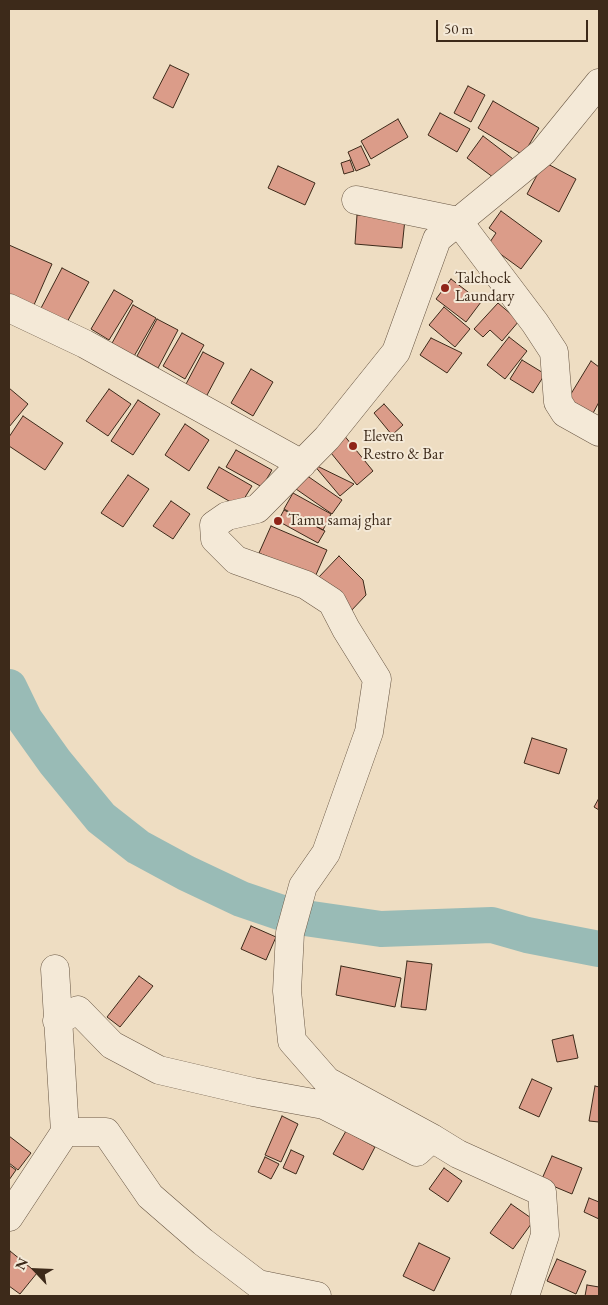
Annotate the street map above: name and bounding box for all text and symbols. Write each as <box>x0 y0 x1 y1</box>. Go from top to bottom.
scale bar <box>438 10 590 42</box>
text: 50 m <box>444 19 473 38</box>
place label: Talchock Laundary <box>455 269 514 307</box>
marker: Talchock Laundary <box>439 282 451 294</box>
place label: Eleven Restro & Bar <box>363 427 444 465</box>
marker: Eleven Restro & Bar <box>347 440 359 452</box>
place label: Tamu samaj ghar <box>288 511 391 531</box>
marker: Tamu samaj ghar <box>272 515 284 527</box>
north arrow <box>10 1245 60 1295</box>
text: N <box>11 1255 32 1273</box>

